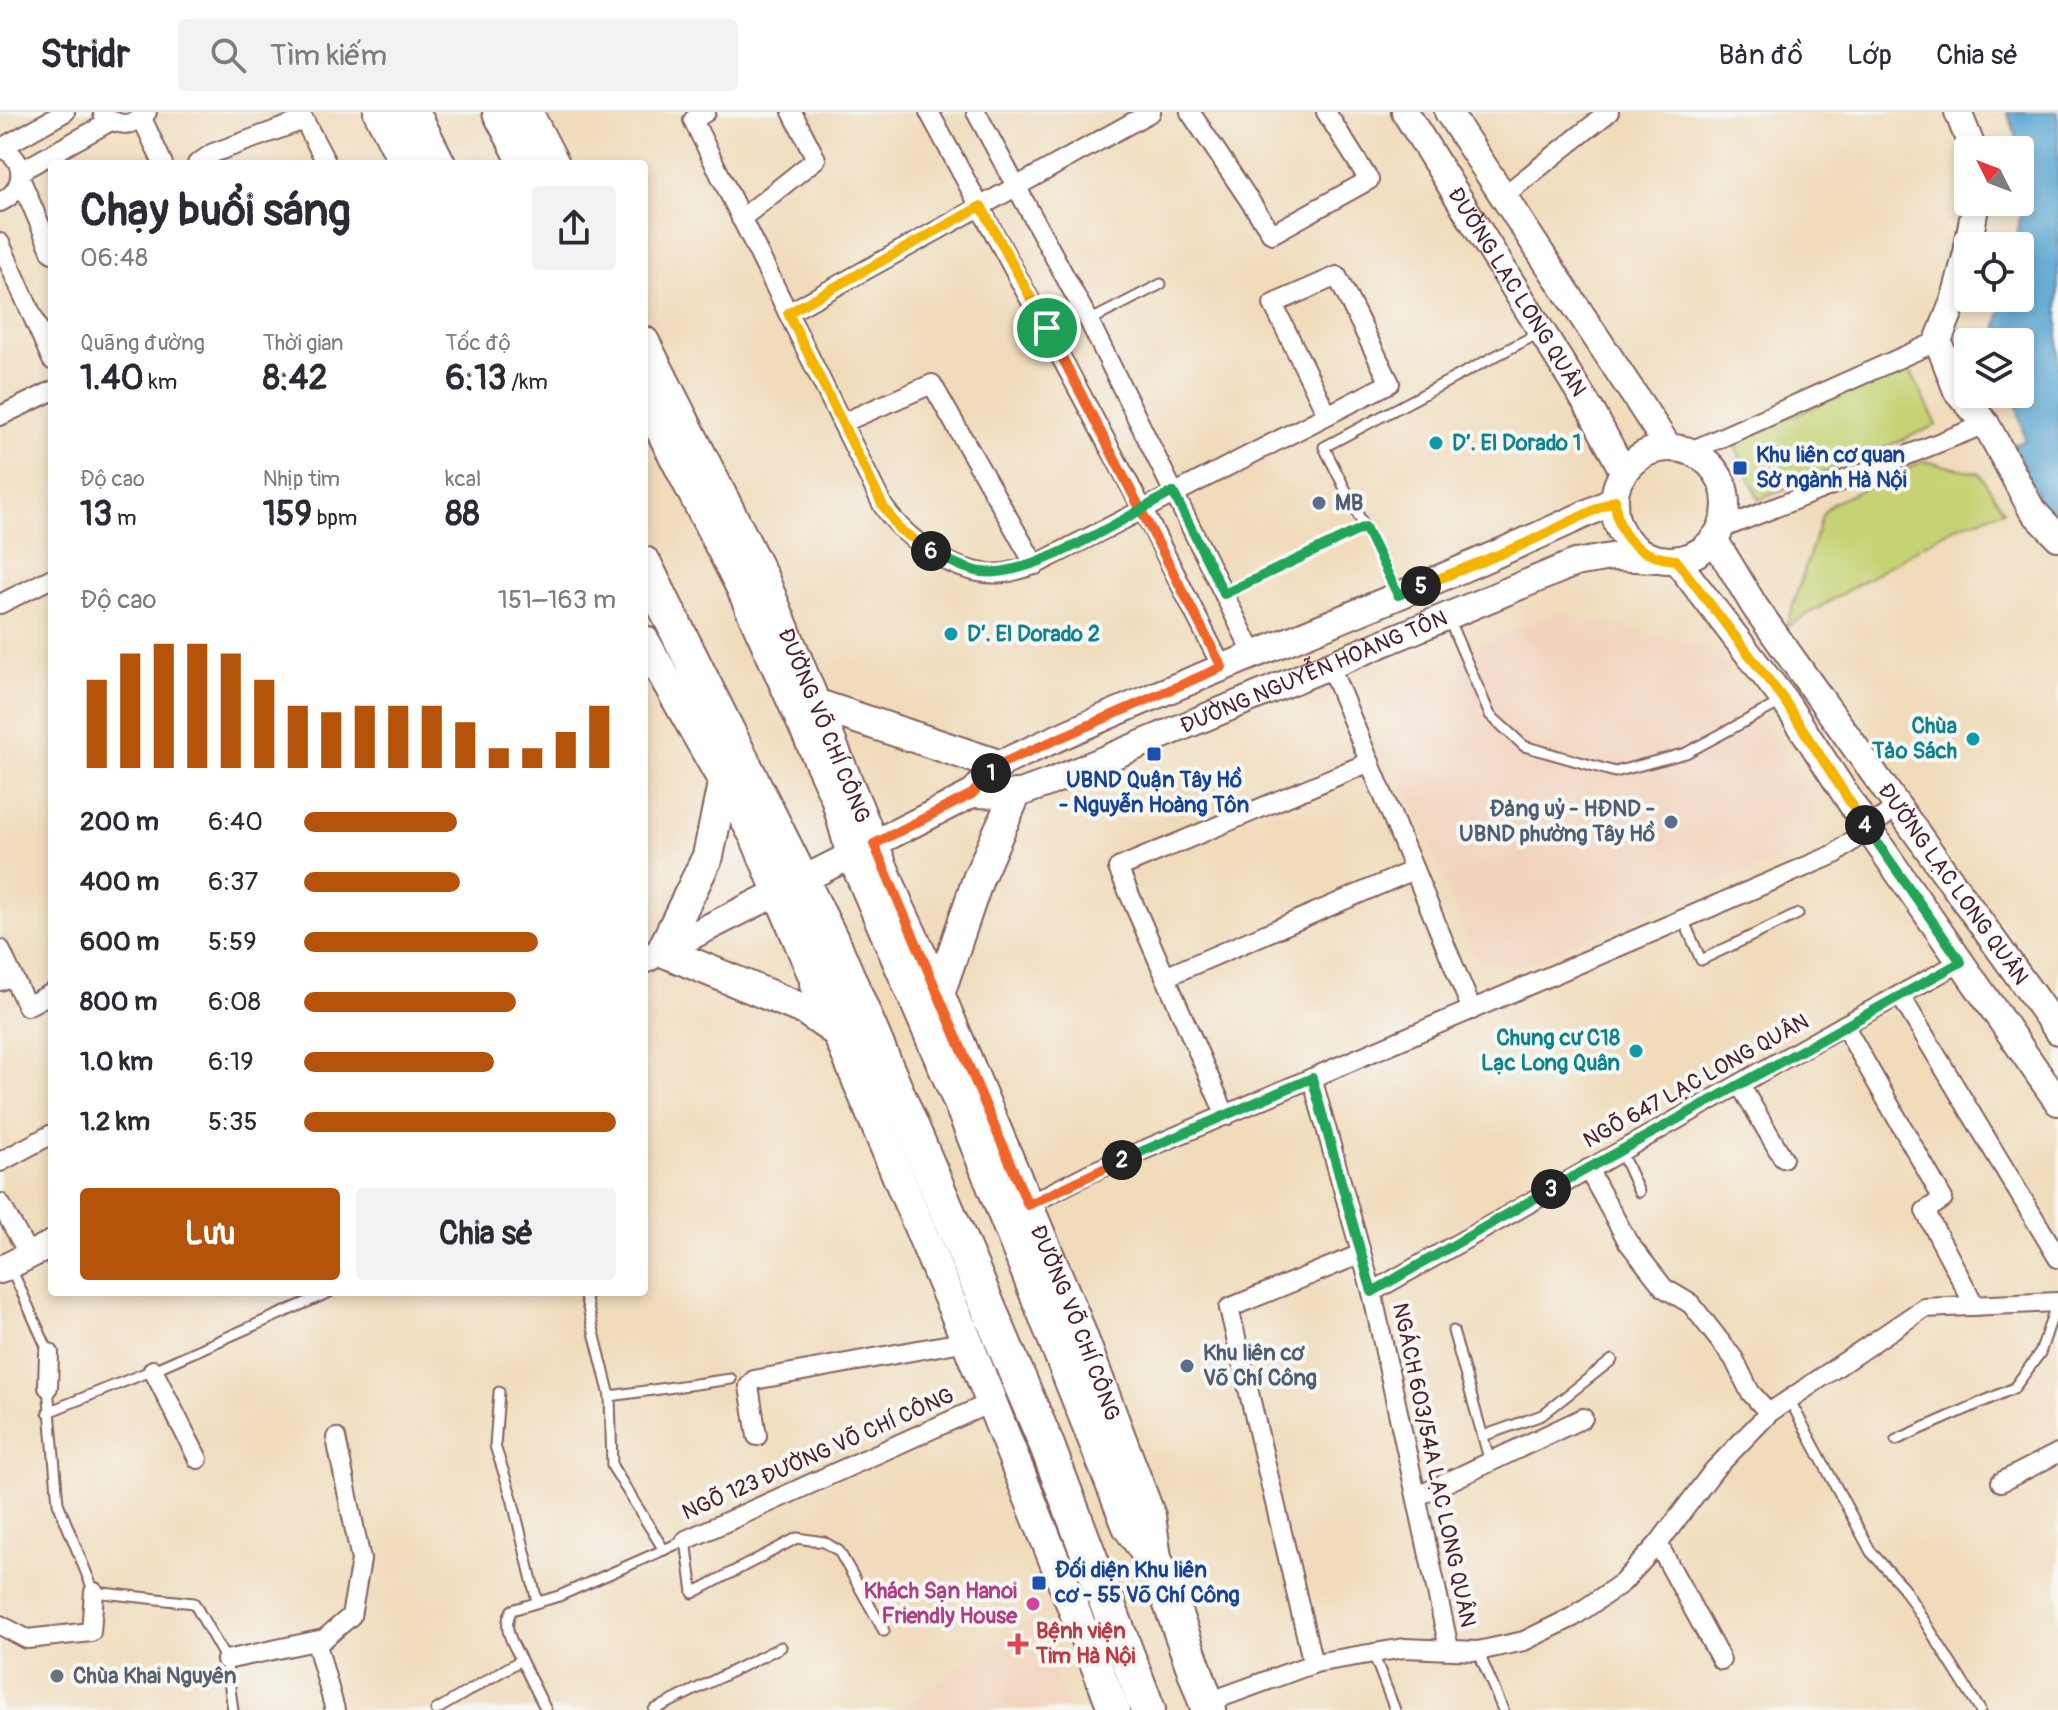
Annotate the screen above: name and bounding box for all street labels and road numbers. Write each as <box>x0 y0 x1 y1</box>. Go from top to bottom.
street label: ĐƯỜNG LẠC LONG QUÂN <box>1441 182 1593 402</box>
street label: ĐƯỜNG NGUYỄN HOÀNG TÔN <box>1176 604 1451 740</box>
street label: ĐƯỜNG VÕ CHÍ CÔNG <box>771 624 877 827</box>
street label: ĐƯỜNG LẠC LONG QUÂN <box>1871 778 2035 990</box>
street label: NGÕ 647 LẠC LONG QUÂN <box>1578 1007 1814 1155</box>
street label: ĐƯỜNG VÕ CHÍ CÔNG <box>1024 1221 1127 1425</box>
street label: NGÁCH 603/54A LẠC LONG QUÂN <box>1386 1300 1482 1630</box>
street label: NGÕ 123 ĐƯỜNG VÕ CHÍ CÔNG <box>678 1381 958 1527</box>

